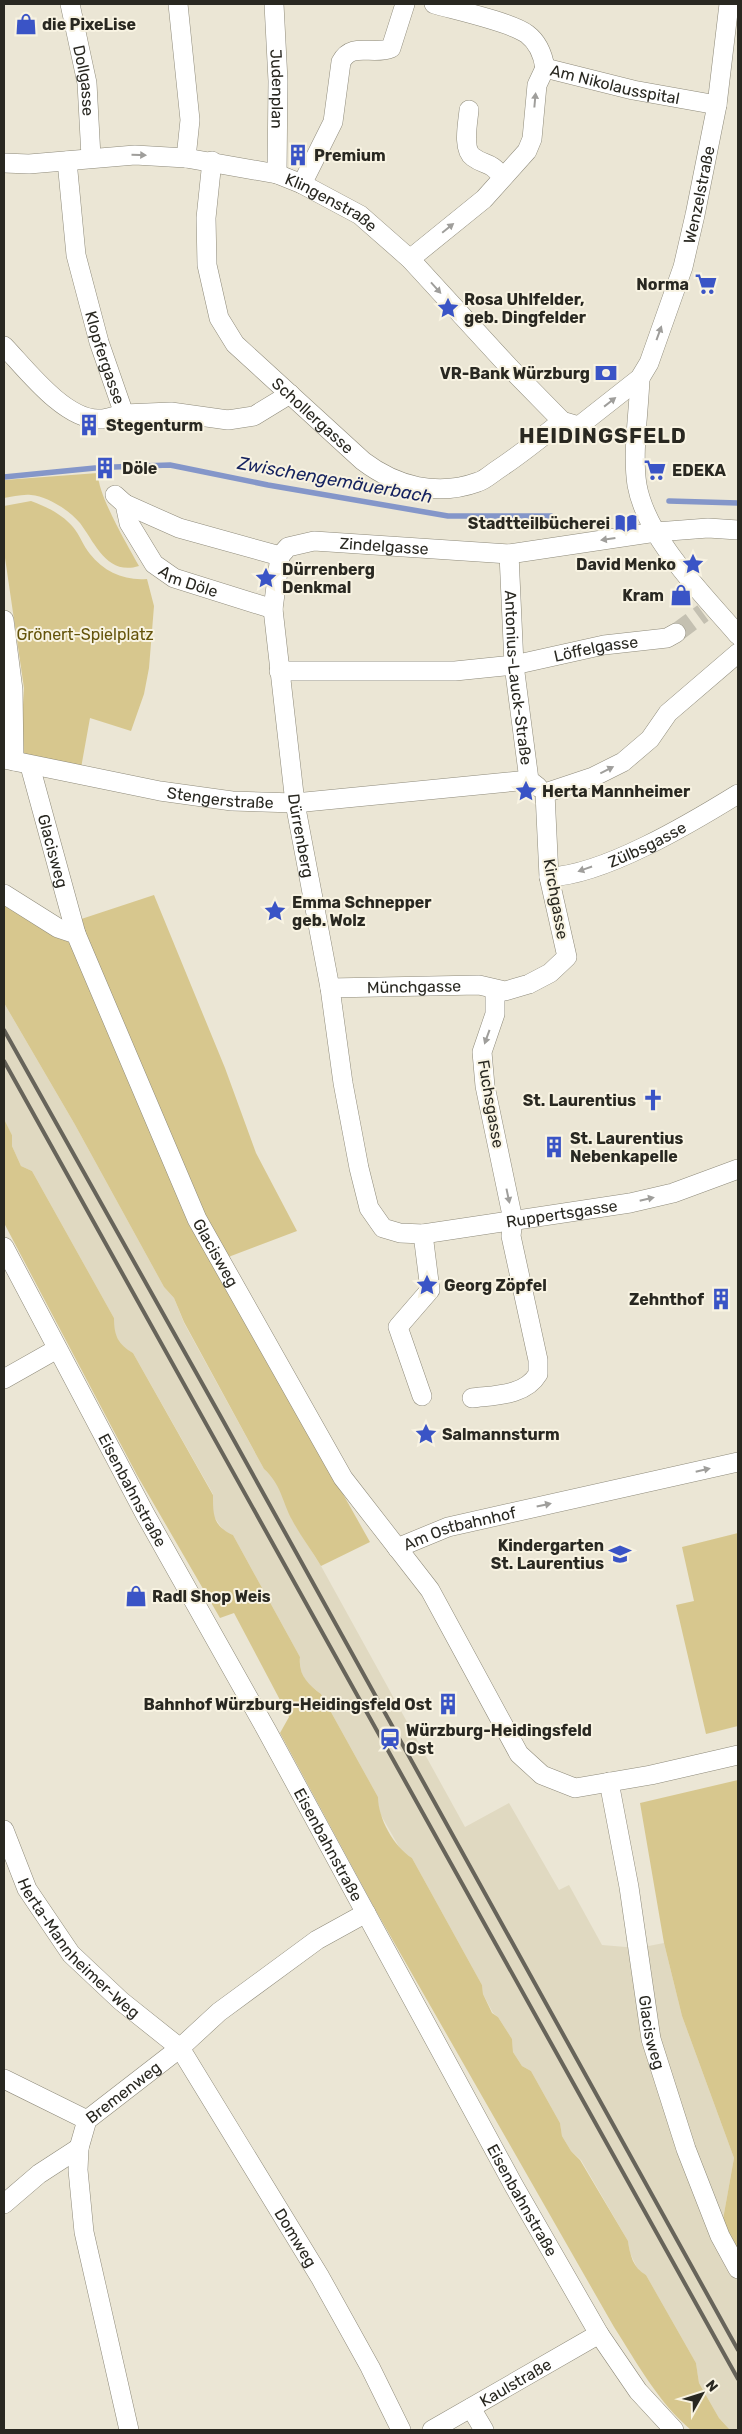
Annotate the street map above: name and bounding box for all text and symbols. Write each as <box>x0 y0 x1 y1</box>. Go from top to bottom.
shop icon: die PixeLise <box>13 11 39 37</box>
place label: die PixeLise <box>42 15 136 34</box>
street label: Dollgasse <box>70 43 98 117</box>
street label: Judenplan <box>267 48 288 129</box>
street label: Am Nikolausspital <box>548 60 681 108</box>
one-way arrow <box>532 92 540 108</box>
building icon: Premium <box>285 142 311 168</box>
street label: Wenzelstraße <box>679 144 718 246</box>
place label: Premium <box>314 146 386 165</box>
one-way arrow <box>131 152 147 160</box>
street label: Klingenstraße <box>282 169 381 235</box>
one-way arrow <box>442 223 454 234</box>
supermarket icon: Norma <box>693 271 719 297</box>
place label: Norma <box>636 275 689 294</box>
one-way arrow <box>431 281 442 294</box>
place label: Rosa Uhlfelder, geb. Dingfelder <box>464 290 587 327</box>
place icon: Rosa Uhlfelder, geb. Dingfelder <box>435 295 461 321</box>
street label: Klopfergasse <box>82 309 129 407</box>
one-way arrow <box>656 326 663 341</box>
bank icon: VR-Bank Würzburg <box>593 360 619 386</box>
place label: VR-Bank Würzburg <box>440 364 590 383</box>
street label: Schollergasse <box>268 373 358 458</box>
one-way arrow <box>603 397 616 407</box>
building icon: Stegenturm <box>76 412 102 438</box>
place label: Stegenturm <box>106 416 203 435</box>
district label: HEIDINGSFELD <box>519 423 687 448</box>
water label: Zwischengemäuerbach <box>235 452 434 508</box>
building icon: Döle <box>92 455 118 481</box>
supermarket icon: EDEKA <box>642 457 668 483</box>
place label: Döle <box>122 459 157 478</box>
place label: EDEKA <box>672 461 727 480</box>
library icon: Stadtteilbücherei <box>613 510 639 536</box>
place label: Stadtteilbücherei <box>468 514 610 533</box>
street label: Zindelgasse <box>339 533 429 558</box>
one-way arrow <box>599 535 615 543</box>
place icon: David Menko <box>680 551 706 577</box>
place label: David Menko <box>576 555 676 574</box>
place label: Dürrenberg Denkmal <box>282 560 375 597</box>
street label: Am Döle <box>155 561 220 601</box>
place icon: Dürrenberg Denkmal <box>253 565 279 591</box>
shop icon: Kram <box>668 582 694 608</box>
place label: Kram <box>622 586 664 605</box>
street label: Antonius-Lauck-Straße <box>501 590 536 766</box>
park label: Grönert-Spielplatz <box>16 625 154 644</box>
street label: Löffelgasse <box>552 632 639 665</box>
one-way arrow <box>600 766 614 774</box>
place icon: Herta Mannheimer <box>513 778 539 804</box>
place label: Herta Mannheimer <box>542 782 691 801</box>
street label: Stengerstraße <box>166 783 274 812</box>
street label: Dürrenberg <box>285 793 318 879</box>
street label: Glacisweg <box>34 812 72 890</box>
street label: Zülbsgasse <box>605 817 689 871</box>
street label: Kirchgasse <box>540 857 572 941</box>
one-way arrow <box>577 866 592 874</box>
place label: Emma Schnepper geb. Wolz <box>292 893 432 930</box>
place icon: Emma Schnepper geb. Wolz <box>262 898 288 924</box>
street label: Münchgasse <box>367 976 461 997</box>
one-way arrow <box>483 1030 491 1045</box>
street label: Fuchsgasse <box>474 1058 508 1150</box>
church icon: St. Laurentius <box>640 1087 666 1113</box>
place label: St. Laurentius <box>523 1091 636 1110</box>
place label: St. Laurentius Nebenkapelle <box>570 1129 683 1166</box>
building icon: St. Laurentius Nebenkapelle <box>541 1134 567 1160</box>
one-way arrow <box>504 1188 512 1203</box>
one-way arrow <box>640 1195 655 1203</box>
street label: Ruppertsgasse <box>505 1196 619 1231</box>
street label: Glacisweg <box>189 1215 243 1290</box>
place icon: Georg Zöpfel <box>414 1272 440 1298</box>
place label: Georg Zöpfel <box>444 1276 547 1295</box>
building icon: Zehnthof <box>708 1286 734 1312</box>
place label: Zehnthof <box>629 1290 705 1309</box>
place icon: Salmannsturm <box>413 1421 439 1447</box>
place label: Salmannsturm <box>442 1425 560 1444</box>
street label: Eisenbahnstraße <box>95 1430 171 1550</box>
one-way arrow <box>696 1466 712 1474</box>
one-way arrow <box>537 1501 553 1509</box>
street label: Am Ostbahnhof <box>400 1502 519 1554</box>
place label: Kindergarten St. Laurentius <box>491 1536 604 1573</box>
school or university icon: Kindergarten St. Laurentius <box>607 1541 633 1567</box>
shop icon: Radl Shop Weis <box>123 1583 149 1609</box>
place label: Radl Shop Weis <box>152 1587 271 1606</box>
building icon: Bahnhof Würzburg-Heidingsfeld Ost <box>435 1691 461 1717</box>
place label: Bahnhof Würzburg-Heidingsfeld Ost <box>144 1695 433 1714</box>
place label: Würzburg-Heidingsfeld Ost <box>406 1721 592 1758</box>
station icon: Würzburg-Heidingsfeld Ost <box>377 1726 403 1752</box>
street label: Eisenbahnstraße <box>290 1785 367 1904</box>
street label: Herta-Mannheimer-Weg <box>14 1875 144 2022</box>
street label: Glacisweg <box>635 1994 670 2072</box>
street label: Bremenweg <box>82 2057 164 2127</box>
street label: Eisenbahnstraße <box>483 2141 562 2260</box>
street label: Domweg <box>271 2205 321 2270</box>
street label: Kaulstraße <box>476 2354 554 2410</box>
north arrow <box>677 2369 727 2419</box>
text: N <box>702 2377 721 2395</box>

